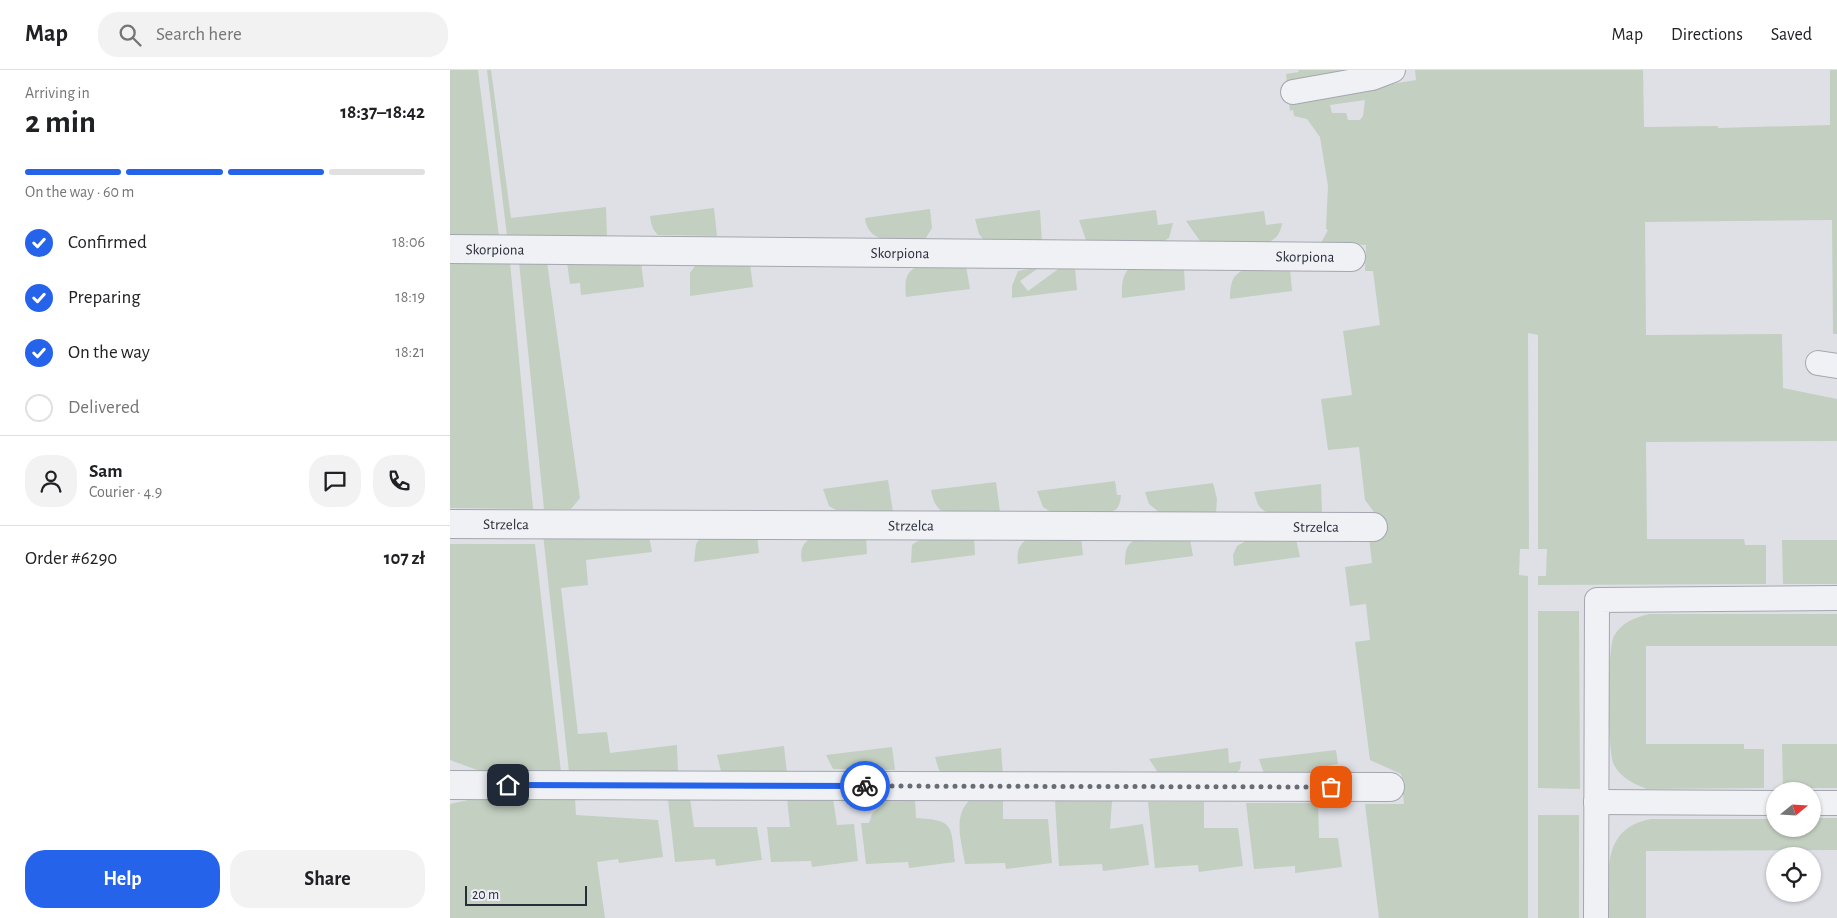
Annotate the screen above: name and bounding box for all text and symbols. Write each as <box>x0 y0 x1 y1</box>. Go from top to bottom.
search box <box>98 12 448 57</box>
icon: search <box>116 21 144 49</box>
text: Map <box>25 22 68 46</box>
text: Search here <box>156 25 242 44</box>
text: Map <box>1612 26 1643 44</box>
text: Directions <box>1671 26 1743 44</box>
text: Saved <box>1771 26 1812 44</box>
text: Arriving in <box>25 85 90 101</box>
text: 18:37–18:42 <box>340 103 425 122</box>
text: 2 min <box>25 106 96 138</box>
text: On the way · 60 m <box>25 184 134 200</box>
icon: check <box>25 229 53 257</box>
text: Confirmed <box>68 233 147 252</box>
text: 18:06 <box>392 234 425 250</box>
street label: Skorpiona <box>466 242 525 258</box>
street label: Skorpiona <box>871 246 930 261</box>
street label: Skorpiona <box>1275 249 1334 265</box>
icon: check <box>25 284 53 312</box>
text: Preparing <box>68 288 141 307</box>
text: 18:19 <box>395 289 425 305</box>
icon: check <box>25 339 53 367</box>
text: On the way <box>68 343 150 362</box>
text: 18:21 <box>395 344 425 360</box>
text: Delivered <box>68 398 140 417</box>
button: person <box>25 455 77 507</box>
button: chat <box>309 455 361 507</box>
button: phone <box>373 455 425 507</box>
text: Sam <box>89 462 123 481</box>
text: Courier · 4.9 <box>89 484 162 500</box>
street label: Strzelca <box>483 517 529 532</box>
street label: Strzelca <box>888 518 934 534</box>
street label: Strzelca <box>1293 520 1339 535</box>
text: Order #6290 <box>25 549 117 568</box>
text: 107 zł <box>384 549 425 568</box>
courier <box>840 761 890 811</box>
pin <box>487 764 529 806</box>
pin <box>1310 766 1352 808</box>
icon: home <box>494 771 522 799</box>
icon: bike <box>851 772 879 800</box>
icon: bag <box>1317 773 1345 801</box>
north arrow <box>1766 782 1821 838</box>
map controls <box>1766 782 1821 902</box>
button: locate <box>1766 847 1821 902</box>
button: Help <box>25 850 220 908</box>
button: Share <box>230 850 425 908</box>
scale bar <box>465 883 588 906</box>
text: 20 m <box>472 888 499 902</box>

